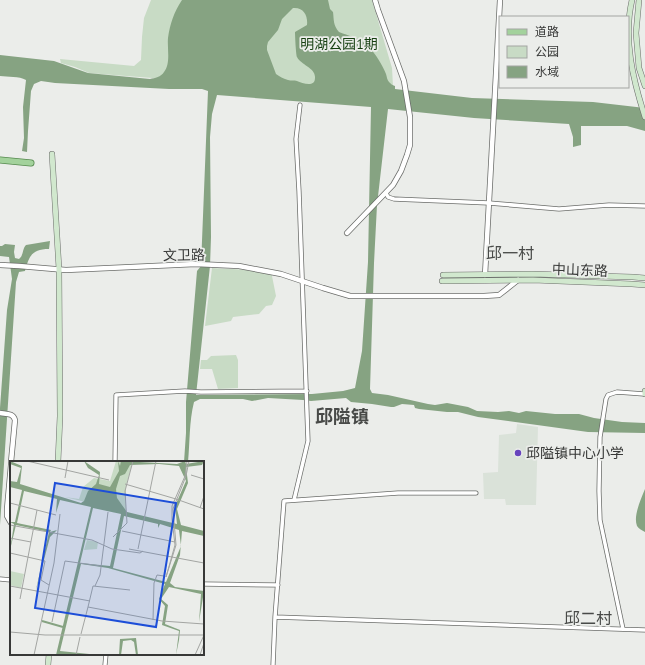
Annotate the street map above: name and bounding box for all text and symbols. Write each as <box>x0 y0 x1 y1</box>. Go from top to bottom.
legend <box>499 16 629 88</box>
text: 道路 <box>535 24 559 39</box>
park label: 明湖公园1期 <box>300 35 378 53</box>
text: 公园 <box>535 44 559 59</box>
text: 水域 <box>535 64 559 79</box>
district label: 邱一村 <box>486 243 534 263</box>
street label: 文卫路 <box>163 246 205 264</box>
street label: 中山东路 <box>552 260 608 280</box>
district label: 邱隘镇 <box>315 405 369 428</box>
place label: 邱隘镇中心小学 <box>526 444 624 462</box>
marker: 邱隘镇中心小学 <box>513 448 523 458</box>
inset map <box>10 461 204 655</box>
district label: 邱二村 <box>564 608 612 628</box>

